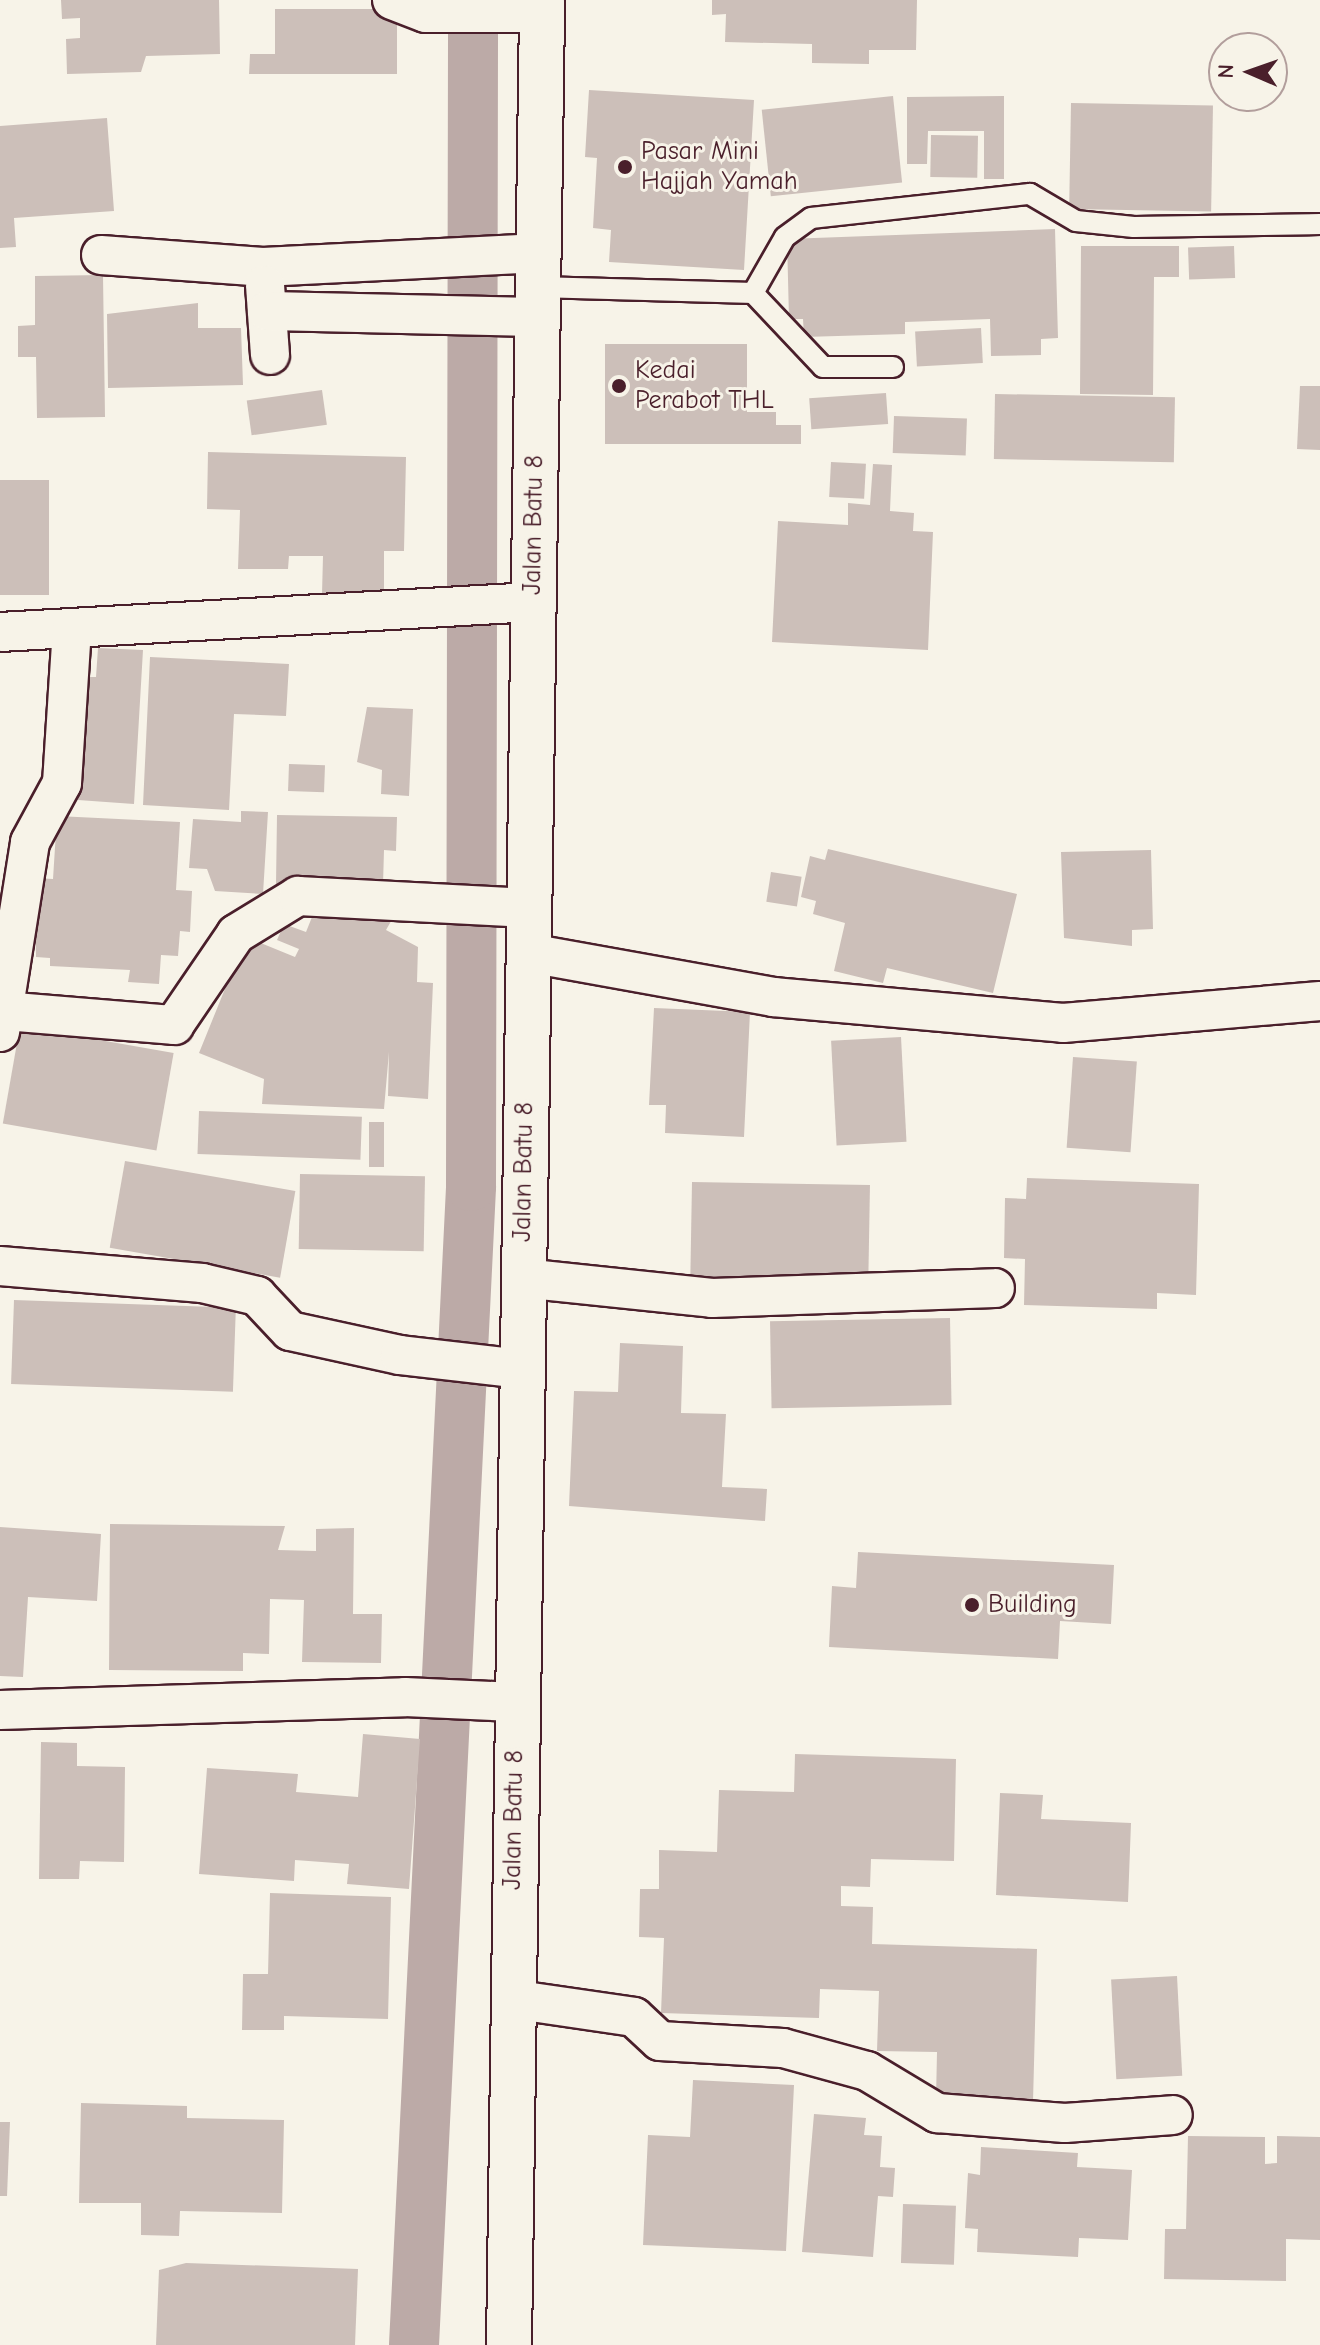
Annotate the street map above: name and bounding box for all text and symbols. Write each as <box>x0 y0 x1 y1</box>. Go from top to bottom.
north arrow <box>1208 32 1288 112</box>
text: N <box>1213 64 1239 79</box>
place label: Pasar Mini Hajjah Yamah <box>641 136 798 198</box>
marker: Pasar Mini Hajjah Yamah <box>616 158 634 176</box>
place label: Kedai Perabot THL <box>635 355 774 416</box>
marker: Kedai Perabot THL <box>610 377 628 395</box>
street label: Jalan Batu 8 <box>517 455 551 595</box>
street label: Jalan Batu 8 <box>507 1102 541 1242</box>
place label: Building <box>988 1589 1077 1621</box>
marker: Building <box>963 1596 981 1614</box>
street label: Jalan Batu 8 <box>497 1750 531 1890</box>

